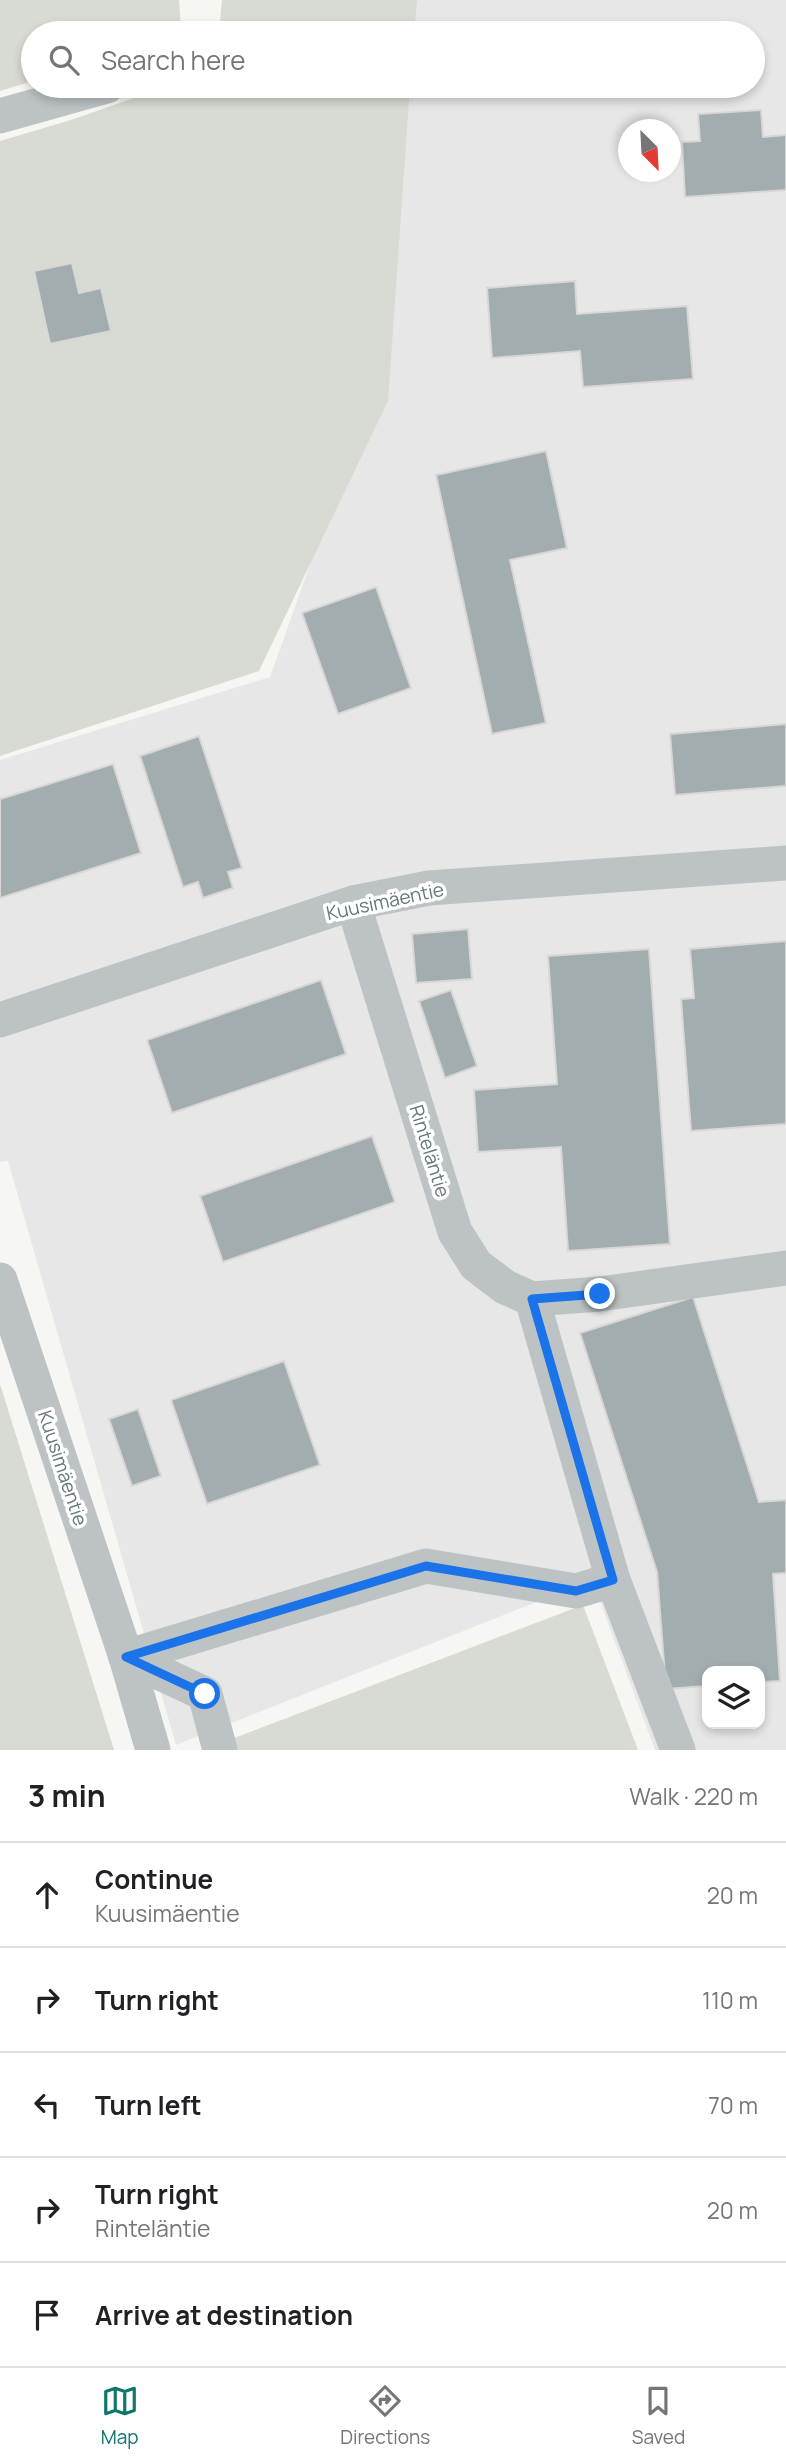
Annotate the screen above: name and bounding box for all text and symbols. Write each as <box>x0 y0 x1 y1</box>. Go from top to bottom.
search box <box>21 21 765 98</box>
icon: search <box>45 41 83 79</box>
text: Search here <box>101 42 246 78</box>
north arrow <box>618 119 681 182</box>
street label: Kuusimäentie <box>324 876 446 926</box>
street label: Rinteläntie <box>404 1102 456 1200</box>
route end <box>584 1278 615 1309</box>
street label: Kuusimäentie <box>32 1407 94 1529</box>
map controls <box>702 1666 765 1729</box>
button: layers <box>702 1666 765 1729</box>
route start <box>189 1678 220 1709</box>
text: 3 min <box>28 1775 106 1816</box>
text: Walk · 220 m <box>629 1780 758 1812</box>
text: Continue <box>95 1861 213 1897</box>
icon: ahead <box>28 1876 66 1914</box>
text: 20 m <box>707 1879 758 1911</box>
text: Kuusimäentie <box>95 1897 240 1929</box>
icon: right <box>28 1981 66 2019</box>
text: Turn right <box>95 1982 219 2018</box>
text: 110 m <box>702 1984 758 2016</box>
icon: left <box>28 2086 66 2124</box>
text: Turn left <box>95 2087 202 2123</box>
text: 70 m <box>708 2089 758 2121</box>
text: Turn right <box>95 2176 219 2212</box>
icon: right <box>28 2191 66 2229</box>
text: 20 m <box>707 2194 758 2226</box>
text: Rinteläntie <box>95 2212 211 2244</box>
icon: arrive <box>28 2296 66 2334</box>
text: Arrive at destination <box>95 2297 353 2333</box>
tab: Map <box>101 2382 139 2450</box>
tab: Directions <box>340 2382 430 2450</box>
tab: Saved <box>632 2382 685 2450</box>

